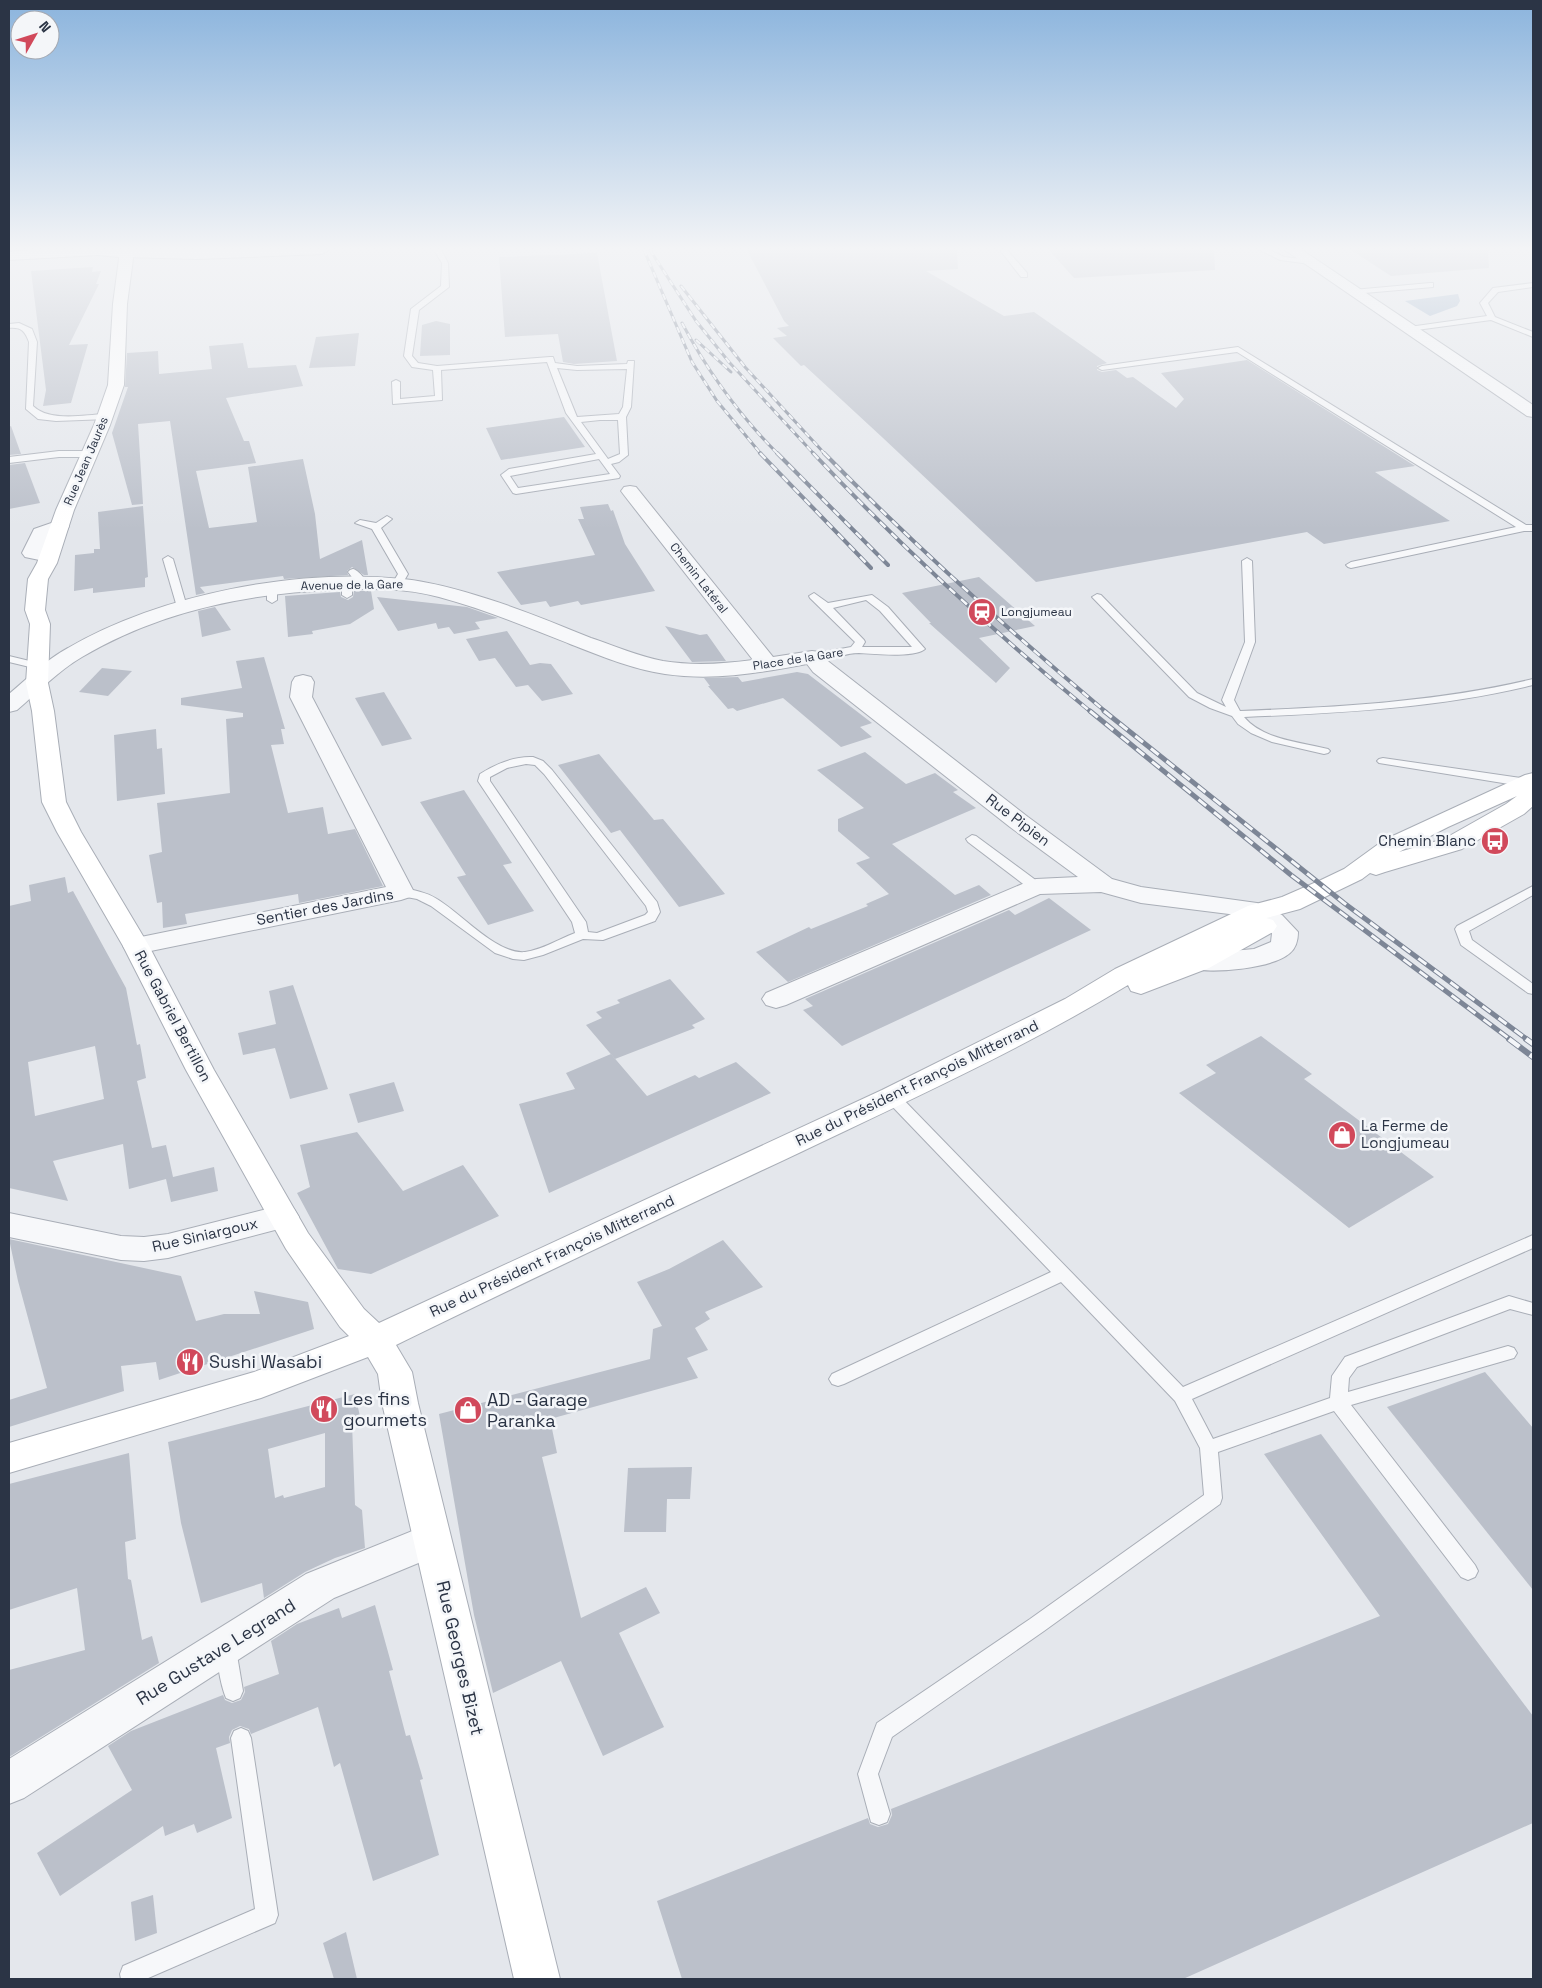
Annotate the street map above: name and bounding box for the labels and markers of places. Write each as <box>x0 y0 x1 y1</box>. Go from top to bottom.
station icon: Longjumeau <box>967 597 997 627</box>
place label: Longjumeau <box>1001 604 1072 620</box>
bus stop icon: Chemin Blanc <box>1480 826 1510 856</box>
place label: Chemin Blanc <box>1378 831 1476 850</box>
place label: La Ferme de Longjumeau <box>1361 1116 1450 1152</box>
shop icon: La Ferme de Longjumeau <box>1327 1120 1357 1150</box>
restaurant icon: Sushi Wasabi <box>175 1347 205 1377</box>
place label: Sushi Wasabi <box>209 1350 322 1373</box>
place label: Les fins gourmets <box>343 1387 427 1431</box>
place label: AD - Garage Paranka <box>487 1388 588 1432</box>
restaurant icon: Les fins gourmets <box>309 1394 339 1424</box>
shop icon: AD - Garage Paranka <box>453 1395 483 1425</box>

